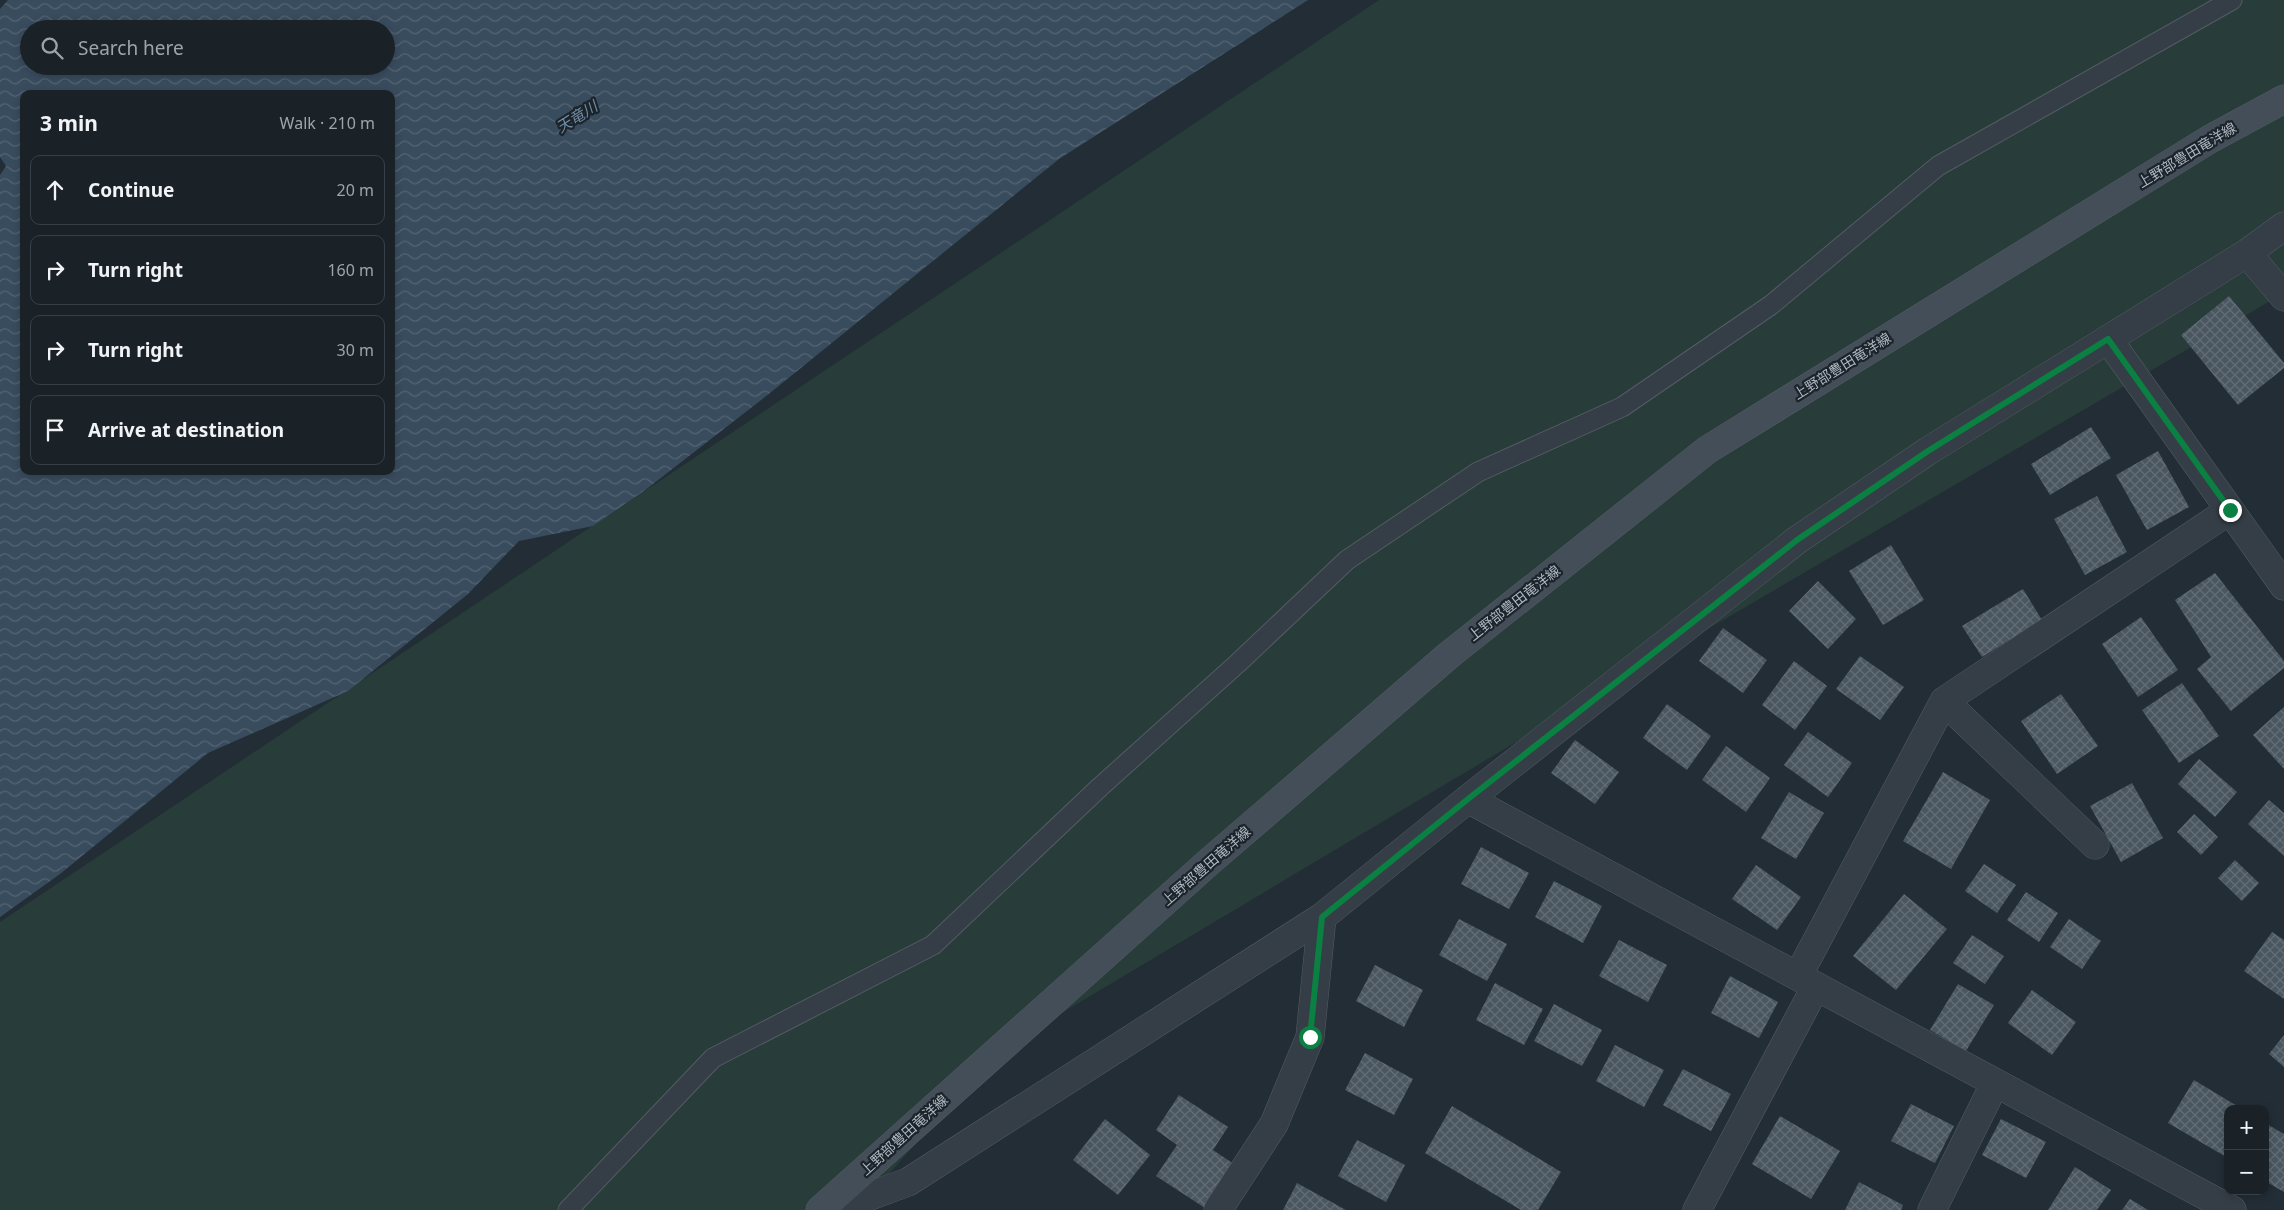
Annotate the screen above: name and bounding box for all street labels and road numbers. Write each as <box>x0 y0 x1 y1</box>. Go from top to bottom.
street label: 上野部豊田竜洋線 <box>2134 118 2240 192</box>
street label: 上野部豊田竜洋線 <box>1789 328 1894 403</box>
street label: 上野部豊田竜洋線 <box>1464 561 1564 645</box>
street label: 上野部豊田竜洋線 <box>1157 822 1254 910</box>
street label: 上野部豊田竜洋線 <box>856 1090 952 1179</box>

